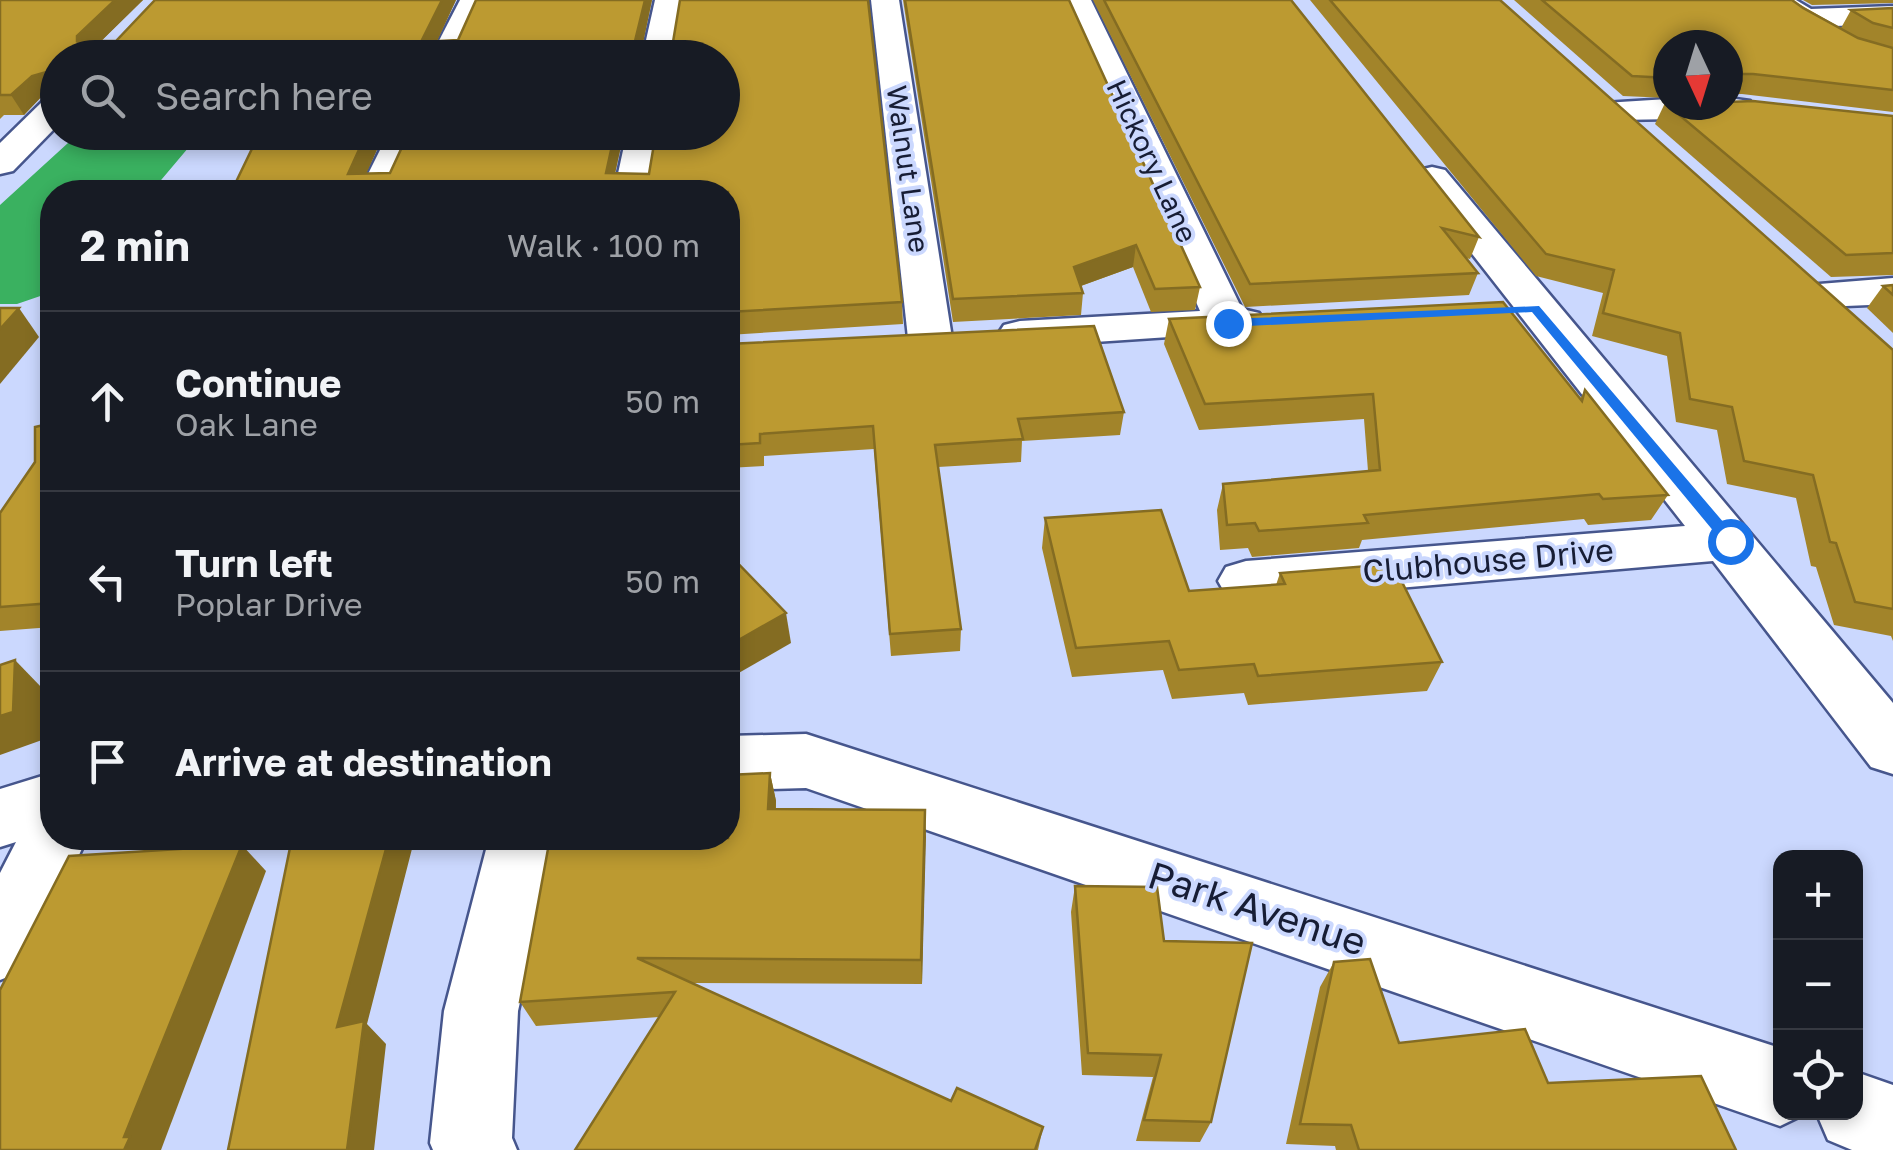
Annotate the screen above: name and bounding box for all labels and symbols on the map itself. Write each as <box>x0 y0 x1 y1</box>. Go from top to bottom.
north arrow <box>1653 30 1743 120</box>
street label: Hickory Lane <box>1100 74 1205 248</box>
street label: Walnut Lane <box>880 83 937 255</box>
route end <box>1206 301 1252 347</box>
route start <box>1708 519 1754 565</box>
street label: Clubhouse Drive <box>1361 530 1615 590</box>
street label: Park Avenue <box>1143 851 1372 964</box>

